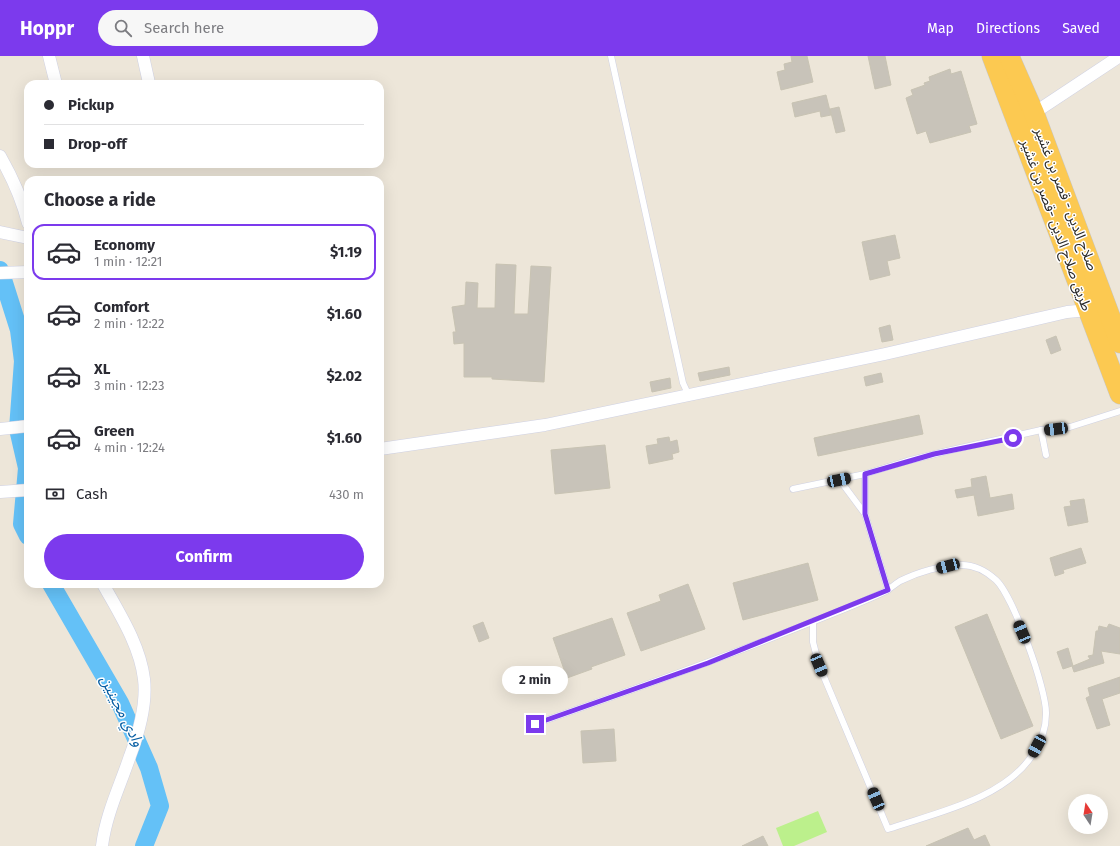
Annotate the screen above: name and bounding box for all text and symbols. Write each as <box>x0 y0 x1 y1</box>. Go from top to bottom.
search box <box>98 10 378 46</box>
text: Hoppr <box>20 17 74 40</box>
icon: search <box>112 17 134 39</box>
text: Search here <box>144 19 224 37</box>
text: Map <box>927 20 954 37</box>
text: Directions <box>976 20 1040 37</box>
text: Saved <box>1062 20 1100 37</box>
text: Pickup <box>68 96 114 114</box>
street label: صلاح الدين - قصر بن غشير <box>1029 124 1101 274</box>
text: Drop-off <box>68 135 127 153</box>
street label: طريق صلاح الدين -قصر بن غشير <box>1015 136 1095 314</box>
text: Choose a ride <box>44 189 156 211</box>
icon: car <box>46 234 82 270</box>
text: Economy <box>94 236 155 254</box>
text: $1.19 <box>330 243 362 261</box>
text: 1 min · 12:21 <box>94 254 162 269</box>
icon: car <box>46 296 82 332</box>
text: Comfort <box>94 298 150 316</box>
text: $1.60 <box>327 305 362 323</box>
text: 2 min · 12:22 <box>94 316 164 331</box>
icon: car <box>46 358 82 394</box>
text: XL <box>94 360 110 378</box>
text: $2.02 <box>326 367 362 385</box>
text: 3 min · 12:23 <box>94 378 164 393</box>
icon: car <box>46 420 82 456</box>
text: Green <box>94 422 134 440</box>
car <box>1043 422 1069 436</box>
text: $1.60 <box>327 429 362 447</box>
route start <box>1004 429 1022 447</box>
text: 4 min · 12:24 <box>94 440 165 455</box>
car <box>826 472 852 488</box>
icon: cash <box>44 483 66 505</box>
text: Cash <box>76 485 108 503</box>
text: 430 m <box>329 487 364 502</box>
button: Confirm <box>44 534 364 580</box>
car <box>935 557 961 575</box>
car <box>1012 619 1032 645</box>
car <box>809 652 829 678</box>
callout: 2 min <box>502 666 568 694</box>
water label: وادي مجينين <box>94 672 148 751</box>
text: 2 min <box>519 672 551 687</box>
route end <box>526 715 544 733</box>
car <box>1026 733 1048 759</box>
car <box>866 786 886 812</box>
north arrow <box>1068 794 1108 834</box>
map controls <box>1068 794 1108 834</box>

